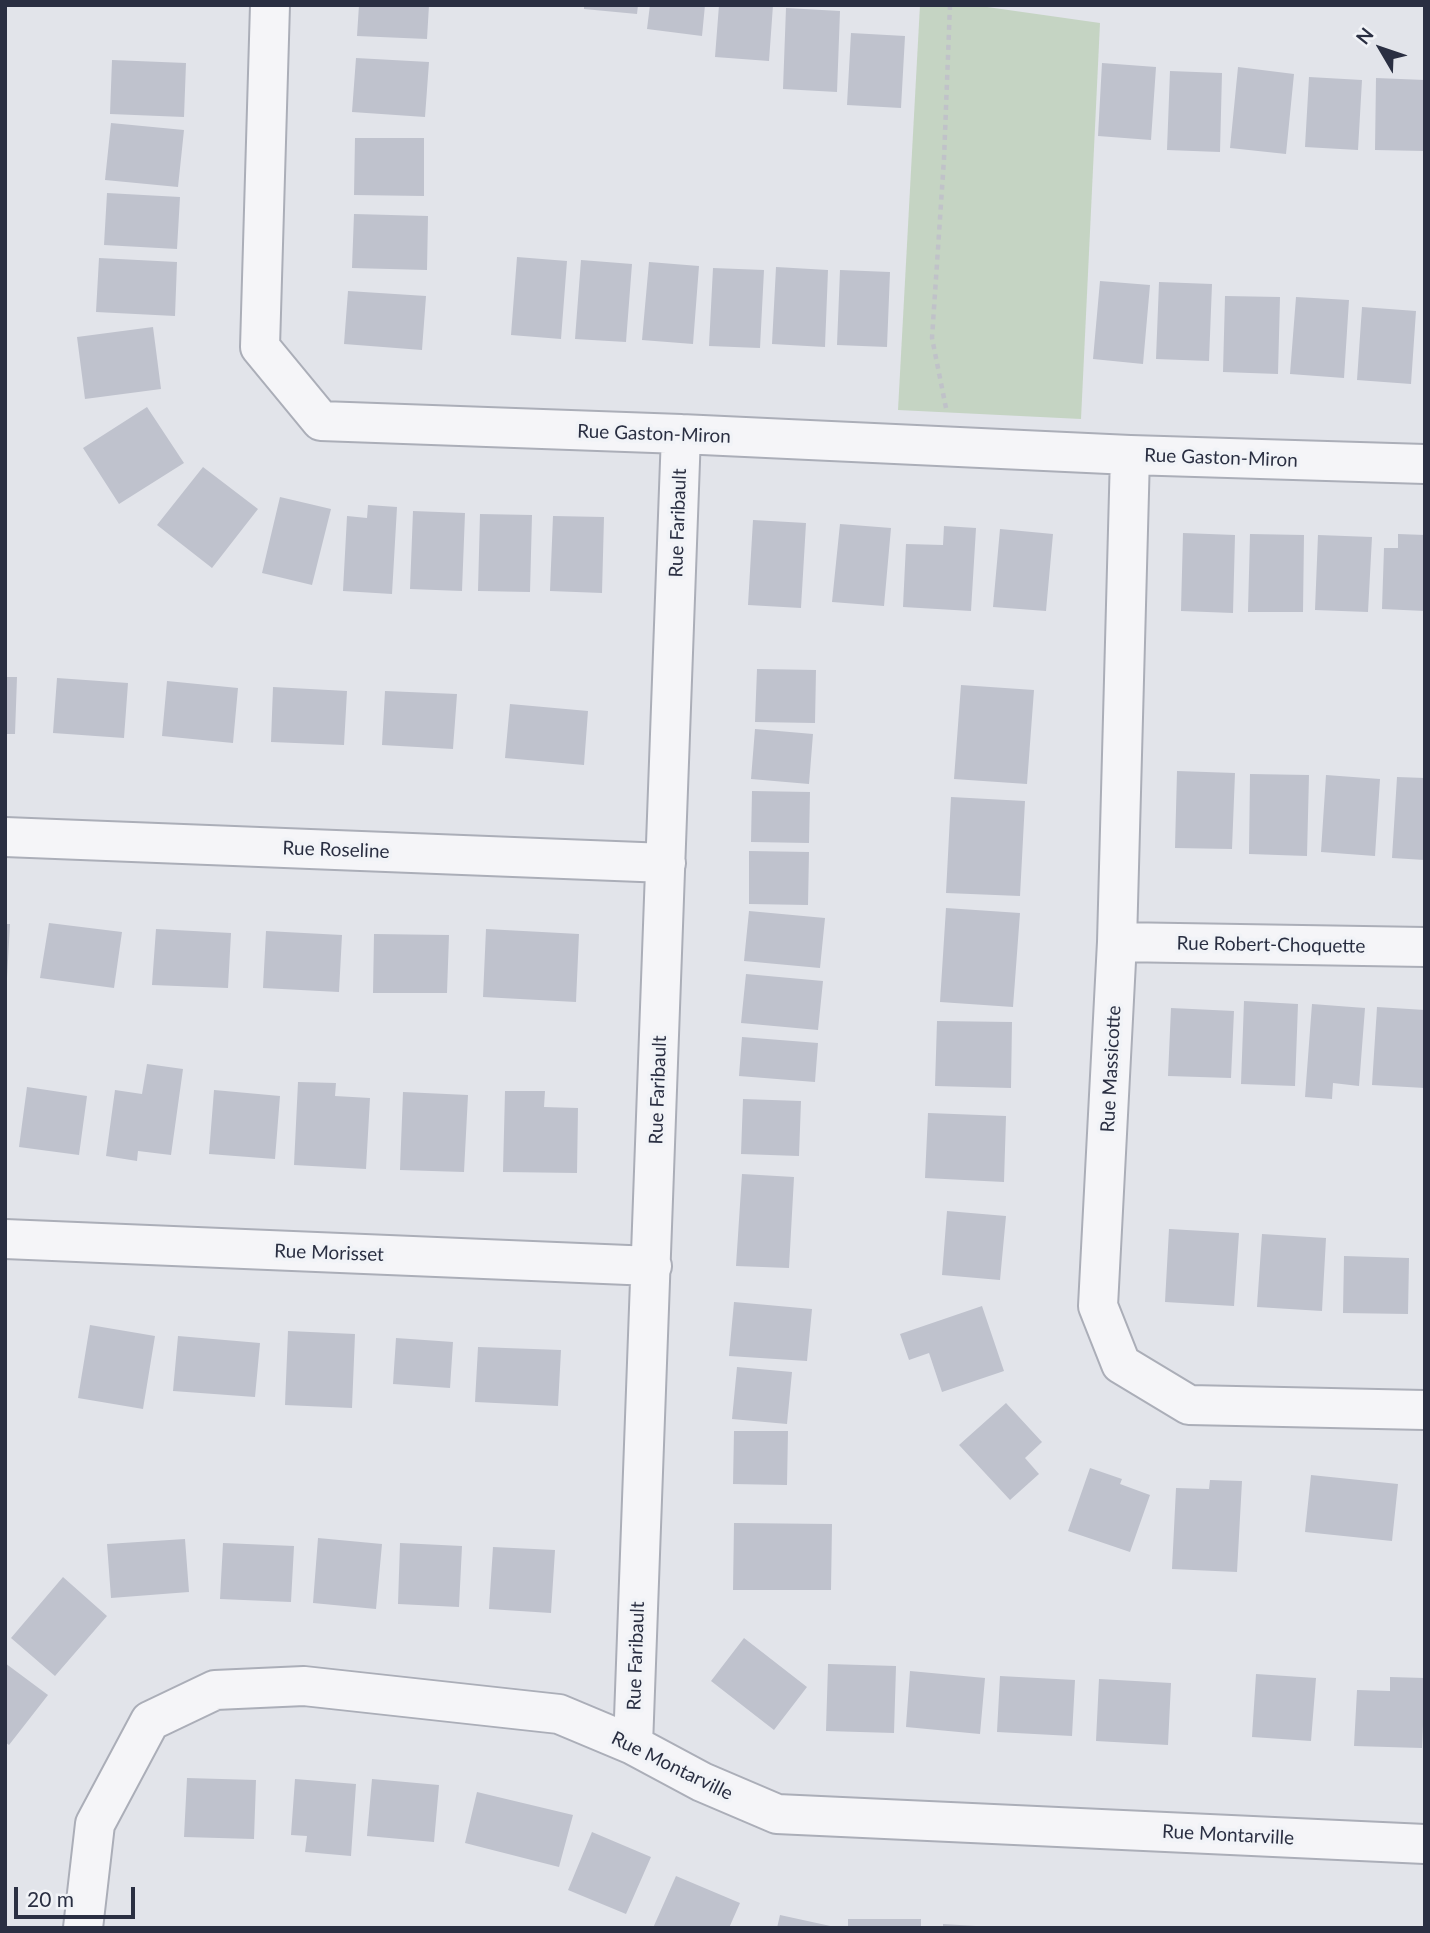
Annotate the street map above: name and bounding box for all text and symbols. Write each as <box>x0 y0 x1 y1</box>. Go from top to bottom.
north arrow <box>1346 14 1416 84</box>
text: N <box>1351 23 1378 48</box>
street label: Rue Gaston-Miron <box>577 420 731 448</box>
street label: Rue Gaston-Miron <box>1144 444 1298 472</box>
street label: Rue Faribault <box>665 468 691 578</box>
street label: Rue Roseline <box>282 837 390 863</box>
street label: Rue Robert-Choquette <box>1176 932 1366 958</box>
street label: Rue Massicotte <box>1096 1005 1126 1133</box>
street label: Rue Faribault <box>645 1035 671 1145</box>
street label: Rue Morisset <box>274 1240 384 1266</box>
street label: Rue Faribault <box>623 1601 649 1711</box>
street label: Rue Montarville <box>608 1727 736 1805</box>
street label: Rue Montarville <box>1161 1820 1295 1850</box>
scale bar <box>18 1874 138 1918</box>
text: 20 m <box>27 1886 74 1911</box>

